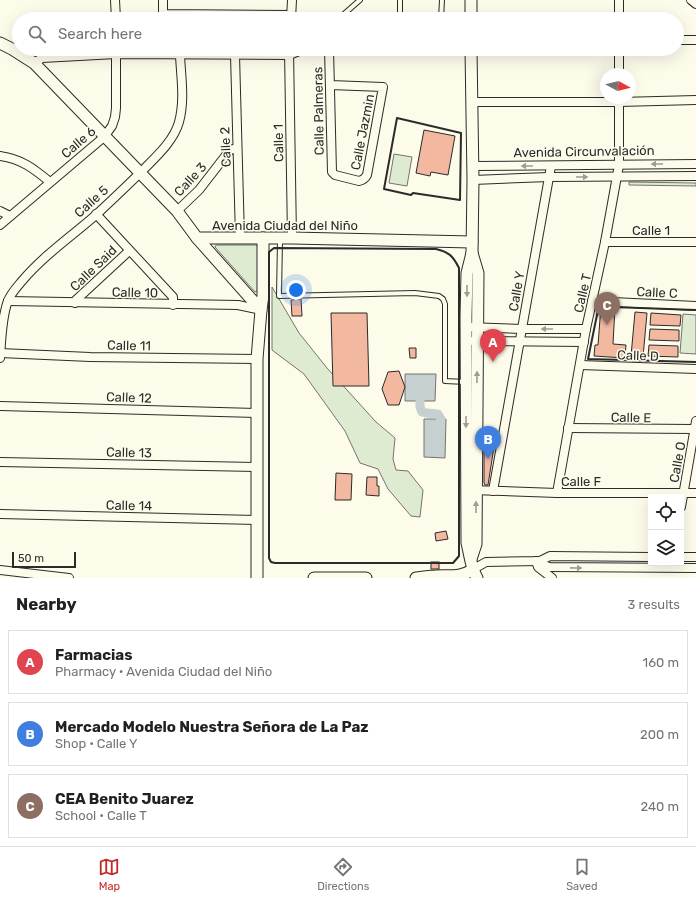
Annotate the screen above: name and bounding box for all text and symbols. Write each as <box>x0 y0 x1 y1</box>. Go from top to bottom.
search box <box>12 12 684 56</box>
icon: search <box>26 23 48 45</box>
text: Search here <box>58 25 142 43</box>
street label: Calle Palmeras <box>310 66 327 155</box>
north arrow <box>600 68 636 104</box>
street label: Calle Jazmin <box>348 93 377 171</box>
street label: Calle 6 <box>58 123 99 161</box>
street label: Calle 1 <box>271 124 286 162</box>
street label: Calle 2 <box>217 127 234 167</box>
street label: Avenida Circunvalación <box>513 143 655 160</box>
street label: Calle 3 <box>171 159 210 199</box>
one-way arrow <box>651 161 663 168</box>
one-way arrow <box>520 163 533 169</box>
one-way arrow <box>576 174 589 180</box>
street label: Calle 5 <box>71 182 112 220</box>
street label: Avenida Ciudad del Niño <box>212 218 358 233</box>
street label: Calle 1 <box>632 223 670 238</box>
street label: Calle Said <box>67 243 120 294</box>
street label: Calle Y <box>506 269 528 312</box>
street label: Calle T <box>571 272 594 314</box>
your location <box>286 280 306 300</box>
street label: Calle C <box>636 284 678 301</box>
street label: Calle 10 <box>112 285 158 300</box>
one-way arrow <box>464 285 470 298</box>
pin: C <box>594 292 620 325</box>
one-way arrow <box>540 326 553 332</box>
pin: A <box>480 329 506 362</box>
street label: Calle 11 <box>107 338 151 353</box>
street label: Calle D <box>617 347 659 364</box>
one-way arrow <box>474 370 480 383</box>
street label: Calle 12 <box>106 389 152 406</box>
street label: Calle E <box>611 410 651 425</box>
one-way arrow <box>463 416 469 429</box>
pin: B <box>475 426 501 459</box>
street label: Calle O <box>667 440 689 484</box>
street label: Calle 13 <box>106 445 152 460</box>
street label: Calle F <box>561 474 602 489</box>
map controls <box>648 494 684 566</box>
button: locate <box>648 494 684 530</box>
street label: Calle 14 <box>106 498 152 513</box>
one-way arrow <box>473 500 479 513</box>
button: layers <box>648 530 684 566</box>
scale bar <box>12 550 76 569</box>
text: 50 m <box>18 552 44 565</box>
one-way arrow <box>570 565 583 571</box>
text: Nearby <box>16 594 77 614</box>
text: 3 results <box>628 597 680 612</box>
text: Farmacias <box>55 646 133 664</box>
text: A <box>25 655 35 670</box>
text: 160 m <box>643 655 679 670</box>
text: Pharmacy · Avenida Ciudad del Niño <box>55 664 272 679</box>
text: Mercado Modelo Nuestra Señora de La Paz <box>55 718 369 736</box>
text: B <box>25 727 35 742</box>
text: 200 m <box>640 727 679 742</box>
text: Shop · Calle Y <box>55 736 138 751</box>
text: CEA Benito Juarez <box>55 790 194 808</box>
text: C <box>25 799 35 814</box>
text: 240 m <box>640 799 679 814</box>
text: School · Calle T <box>55 808 147 823</box>
tab: Map <box>98 856 120 893</box>
tab: Directions <box>317 856 369 893</box>
tab: Saved <box>566 856 598 893</box>

